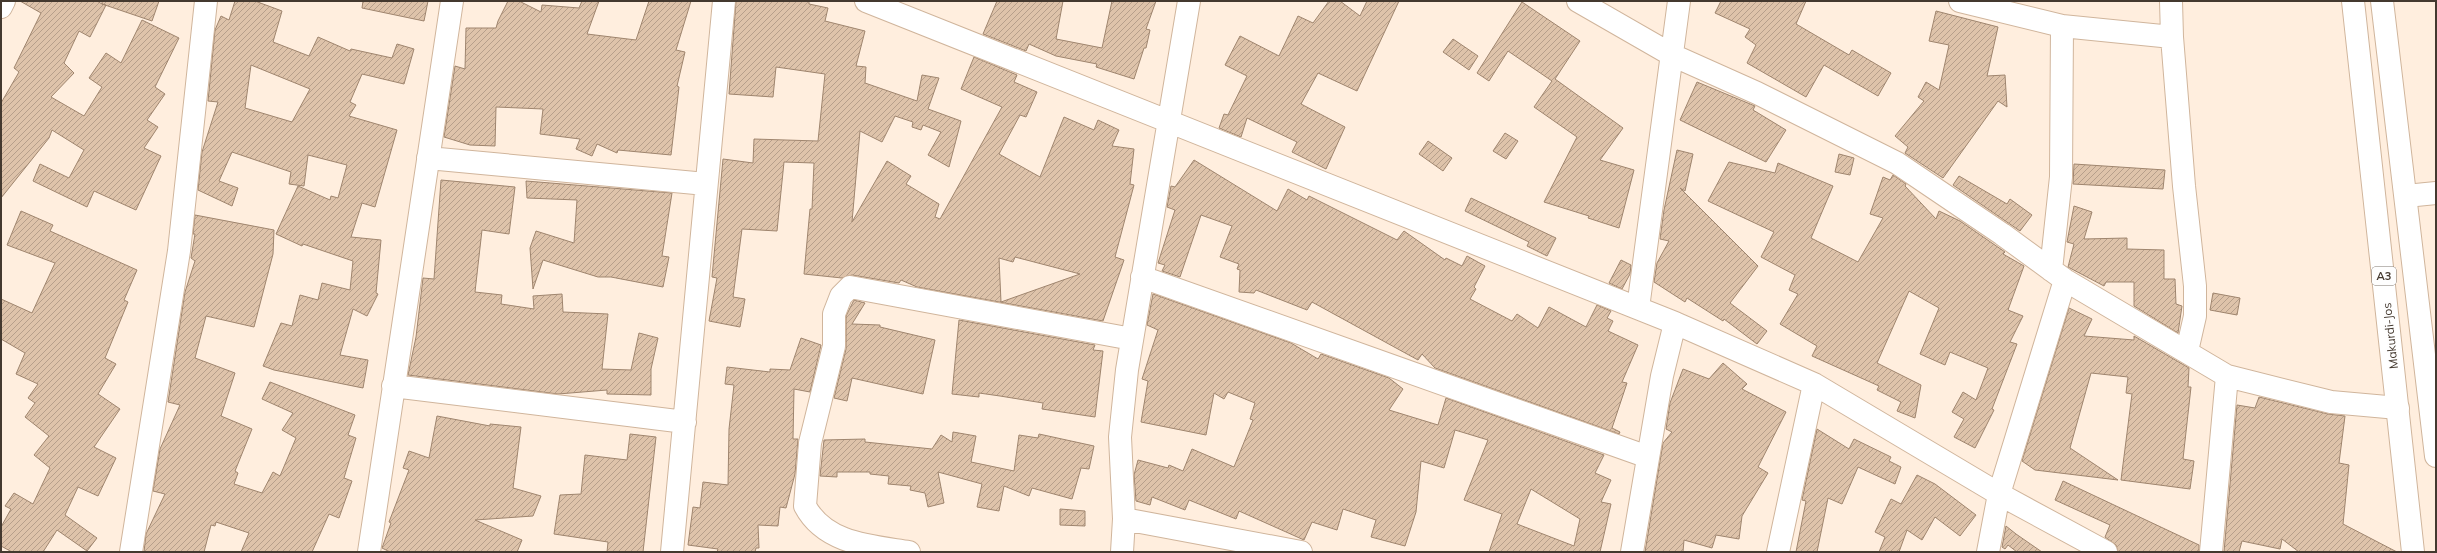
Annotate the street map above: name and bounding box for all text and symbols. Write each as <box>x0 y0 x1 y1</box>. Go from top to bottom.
road number: A3 <box>2372 267 2396 285</box>
street label: Makurdi-Jos <box>2379 302 2401 370</box>

